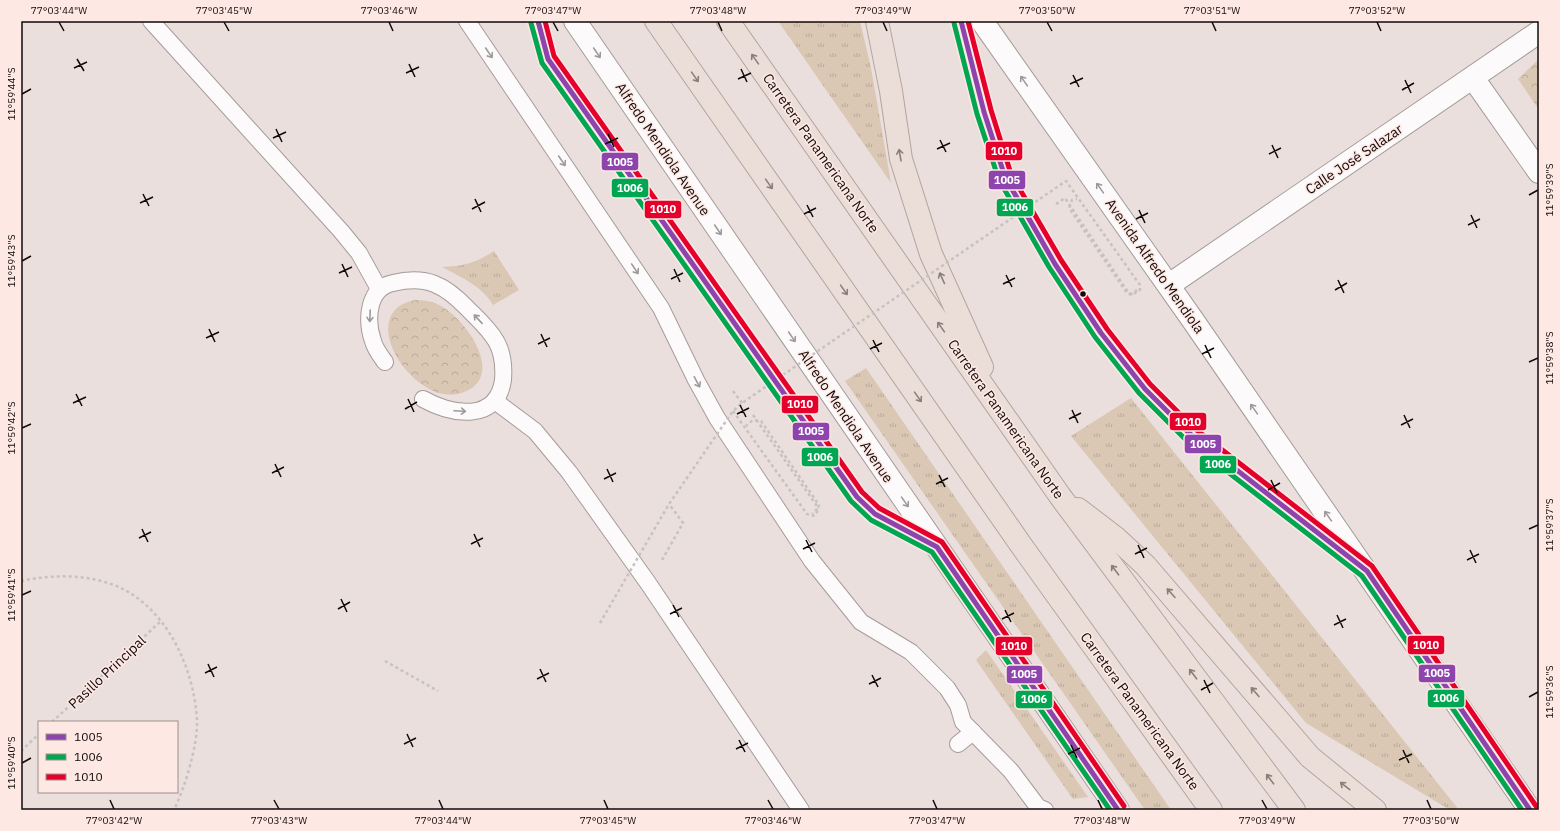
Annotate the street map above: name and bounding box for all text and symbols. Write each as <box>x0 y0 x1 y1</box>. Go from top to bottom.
text: 77°03'44"W <box>31 4 87 17</box>
text: 77°03'45"W <box>196 4 252 17</box>
text: 77°03'46"W <box>361 4 417 17</box>
text: 77°03'47"W <box>525 4 581 17</box>
text: 77°03'48"W <box>690 4 746 17</box>
text: 77°03'49"W <box>855 4 911 17</box>
text: 77°03'50"W <box>1019 4 1075 17</box>
text: 77°03'51"W <box>1184 4 1240 17</box>
text: 77°03'52"W <box>1349 4 1405 17</box>
one-way arrow <box>485 47 493 58</box>
one-way arrow <box>593 47 601 58</box>
one-way arrow <box>751 54 759 65</box>
text: 11°59'44"S <box>5 67 18 121</box>
street label: Carretera Panamericana Norte <box>759 70 883 237</box>
one-way arrow <box>691 71 699 82</box>
one-way arrow <box>1020 76 1028 87</box>
street label: Alfredo Mendiola Avenue <box>612 79 715 219</box>
street label: Calle José Salazar <box>1302 120 1406 198</box>
line badge: 1010 <box>985 141 1023 161</box>
text: 1010 <box>991 144 1018 158</box>
one-way arrow <box>896 148 904 161</box>
line badge: 1005 <box>601 152 639 171</box>
one-way arrow <box>558 155 566 166</box>
text: 1005 <box>607 155 634 169</box>
text: 11°59'39"S <box>1543 163 1556 217</box>
line badge: 1005 <box>988 170 1026 190</box>
text: 1005 <box>994 173 1021 187</box>
line badge: 1006 <box>611 178 649 198</box>
one-way arrow <box>765 178 773 189</box>
text: 1006 <box>617 181 644 195</box>
one-way arrow <box>1095 182 1104 193</box>
street label: Avenida Alfredo Mendiola <box>1102 195 1209 337</box>
line badge: 1006 <box>996 198 1034 217</box>
line badge: 1010 <box>644 200 682 219</box>
text: 1006 <box>1002 200 1029 214</box>
text: 1010 <box>650 202 677 216</box>
one-way arrow <box>714 224 723 235</box>
text: 11°59'43"S <box>5 234 18 288</box>
one-way arrow <box>630 263 639 274</box>
one-way arrow <box>938 272 945 284</box>
one-way arrow <box>840 285 848 296</box>
unlabelled marker <box>1078 289 1088 299</box>
one-way arrow <box>366 309 374 322</box>
one-way arrow <box>473 314 483 324</box>
one-way arrow <box>937 321 945 332</box>
one-way arrow <box>788 331 796 342</box>
text: 11°59'38"S <box>1543 331 1556 385</box>
street label: Carretera Panamericana Norte <box>944 336 1068 503</box>
street label: Alfredo Mendiola Avenue <box>795 346 898 486</box>
one-way arrow <box>694 376 701 388</box>
one-way arrow <box>914 391 922 402</box>
line badge: 1010 <box>781 395 819 414</box>
text: 1010 <box>787 397 814 411</box>
text: 11°59'42"S <box>5 401 18 455</box>
one-way arrow <box>1250 403 1258 414</box>
one-way arrow <box>453 408 466 415</box>
line badge: 1010 <box>1169 412 1207 431</box>
text: 1010 <box>1175 415 1202 429</box>
line badge: 1005 <box>792 422 830 441</box>
text: 1005 <box>798 424 825 438</box>
line badge: 1005 <box>1184 434 1222 454</box>
text: 1005 <box>1190 437 1217 451</box>
line badge: 1006 <box>801 447 839 467</box>
text: 1006 <box>807 450 834 464</box>
line badge: 1006 <box>1199 455 1237 474</box>
text: 1006 <box>1205 457 1232 471</box>
one-way arrow <box>901 496 909 507</box>
text: 11°59'37"S <box>1543 498 1556 552</box>
one-way arrow <box>1324 510 1332 521</box>
one-way arrow <box>1111 565 1119 576</box>
text: 11°59'41"S <box>5 568 18 622</box>
one-way arrow <box>1166 588 1175 598</box>
street label: Carretera Panamericana Norte <box>1077 628 1204 794</box>
street label: Pasillo Principal <box>64 631 150 713</box>
line badge: 1010 <box>1407 635 1445 655</box>
line badge: 1010 <box>995 636 1033 656</box>
text: 1010 <box>1413 638 1440 652</box>
text: 1010 <box>1001 639 1028 653</box>
line badge: 1005 <box>1418 664 1456 683</box>
line badge: 1005 <box>1006 665 1043 684</box>
text: 11°59'36"S <box>1543 665 1556 719</box>
text: 1005 <box>1424 666 1451 680</box>
text: 1005 <box>1011 667 1038 681</box>
one-way arrow <box>1189 669 1197 680</box>
one-way arrow <box>1251 687 1260 697</box>
line badge: 1006 <box>1427 689 1465 708</box>
line badge: 1006 <box>1015 690 1053 709</box>
text: 1006 <box>1433 691 1460 705</box>
text: 1006 <box>1021 692 1048 706</box>
legend <box>38 721 178 793</box>
text: 1005 <box>74 729 103 744</box>
text: 11°59'40"S <box>5 736 18 790</box>
text: 1006 <box>74 749 103 764</box>
text: 1010 <box>74 769 103 784</box>
one-way arrow <box>1266 773 1275 784</box>
one-way arrow <box>1339 781 1350 790</box>
text: 77°03'42"W <box>86 814 142 827</box>
text: 77°03'43"W <box>251 814 307 827</box>
text: 77°03'44"W <box>415 814 471 827</box>
text: 77°03'45"W <box>580 814 636 827</box>
text: 77°03'46"W <box>745 814 801 827</box>
text: 77°03'47"W <box>909 814 965 827</box>
text: 77°03'48"W <box>1074 814 1130 827</box>
text: 77°03'49"W <box>1239 814 1295 827</box>
text: 77°03'50"W <box>1403 814 1459 827</box>

